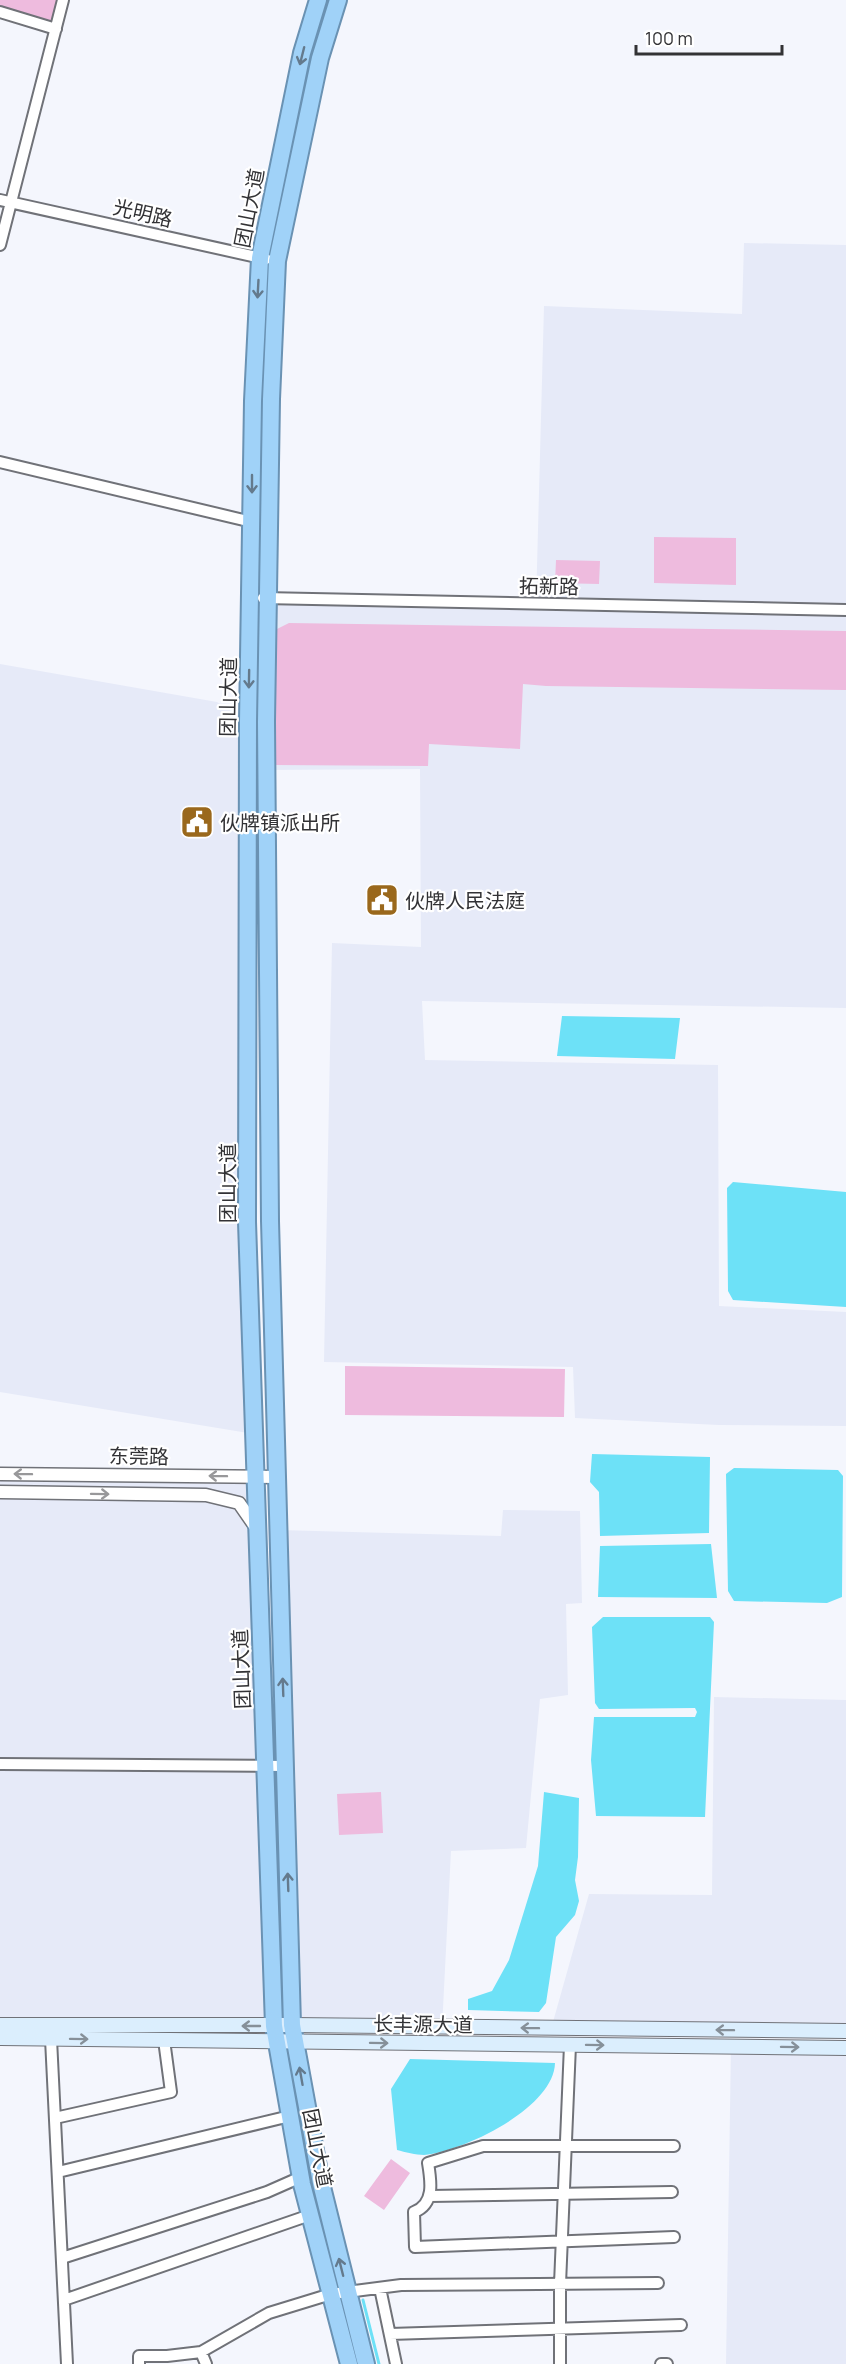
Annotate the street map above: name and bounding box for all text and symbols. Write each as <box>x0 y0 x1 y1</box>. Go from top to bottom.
scale bar <box>636 18 782 56</box>
text: 100 m <box>645 26 693 50</box>
one-way arrow <box>295 46 307 65</box>
street label: 团山大道 <box>228 166 270 250</box>
street label: 光明路 <box>111 193 175 233</box>
one-way arrow <box>253 278 264 298</box>
one-way arrow <box>246 473 258 493</box>
street label: 拓新路 <box>519 572 579 600</box>
street label: 团山大道 <box>214 657 242 737</box>
one-way arrow <box>244 668 255 688</box>
public building icon: 伙牌镇派出所 <box>179 804 215 840</box>
place label: 伙牌镇派出所 <box>220 809 340 836</box>
public building icon: 伙牌人民法庭 <box>364 882 400 918</box>
place label: 伙牌人民法庭 <box>405 887 525 914</box>
street label: 团山大道 <box>214 1143 241 1223</box>
street label: 东莞路 <box>109 1442 169 1470</box>
one-way arrow <box>14 1468 34 1480</box>
one-way arrow <box>209 1471 229 1482</box>
one-way arrow <box>90 1488 110 1500</box>
street label: 团山大道 <box>226 1629 256 1709</box>
one-way arrow <box>277 1677 288 1697</box>
one-way arrow <box>282 1872 294 1892</box>
street label: 长丰源大道 <box>373 2010 473 2038</box>
one-way arrow <box>241 2020 261 2032</box>
one-way arrow <box>520 2023 540 2034</box>
one-way arrow <box>715 2024 735 2035</box>
one-way arrow <box>69 2033 89 2045</box>
one-way arrow <box>369 2037 389 2048</box>
one-way arrow <box>585 2039 605 2051</box>
one-way arrow <box>780 2041 800 2053</box>
one-way arrow <box>295 2066 306 2086</box>
street label: 团山大道 <box>297 2106 339 2190</box>
one-way arrow <box>335 2257 347 2276</box>

